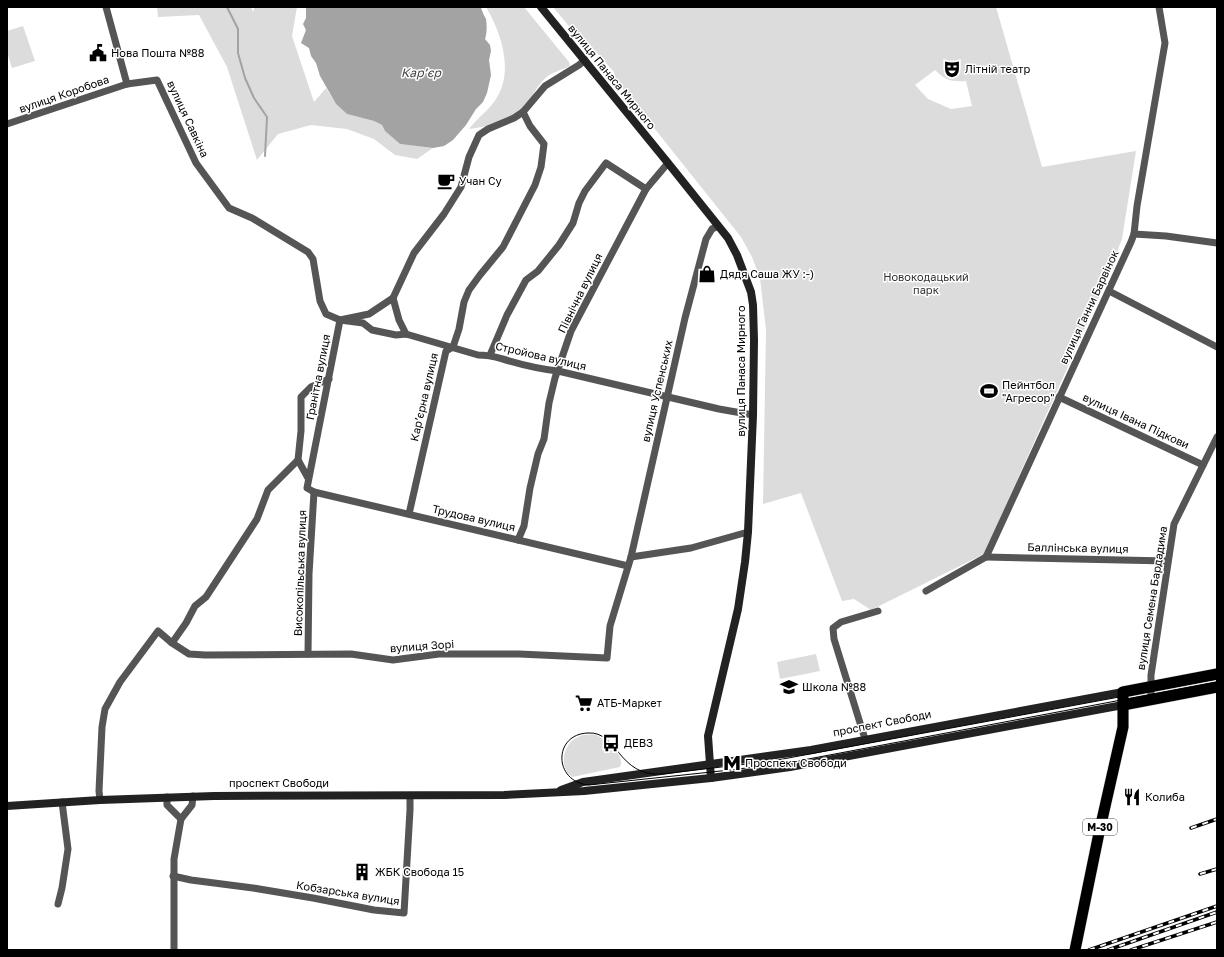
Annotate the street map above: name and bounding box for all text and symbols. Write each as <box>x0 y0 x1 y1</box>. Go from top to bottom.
street label: вулиця Панаса Мирного <box>566 22 659 132</box>
public building icon: Нова Пошта №88 <box>88 43 108 63</box>
place label: Нова Пошта №88 <box>111 46 205 59</box>
theatre icon: Лiтнiй театр <box>942 59 962 79</box>
place label: Лiтнiй театр <box>965 62 1030 75</box>
water label: Кар’єр <box>401 65 443 80</box>
street label: вулиця Коробова <box>17 72 110 115</box>
street label: вулиця Савкіна <box>165 78 212 159</box>
cafe icon: Учан Су <box>436 171 456 191</box>
place label: Учан Су <box>459 174 502 187</box>
street label: вулиця Ганни Барвінок <box>1056 247 1121 366</box>
street label: Північна вулиця <box>555 251 604 335</box>
shop icon: Дядя Саша ЖУ :-) <box>697 264 717 284</box>
place label: Дядя Саша ЖУ :-) <box>720 267 814 280</box>
park label: Новокодацький парк <box>883 270 969 296</box>
street label: вулиця Панаса Мирного <box>734 305 747 437</box>
street label: Гранітна вулиця <box>303 333 332 421</box>
street label: Стройова вулиця <box>494 339 588 372</box>
street label: вулиця Успенських <box>638 339 675 443</box>
street label: Карʼєрна вулиця <box>407 351 440 442</box>
place label: Пейнтбол "Агресор" <box>1002 378 1055 404</box>
sports icon: Пейнтбол "Агресор" <box>979 381 999 401</box>
street label: вулиця Івана Підкови <box>1081 390 1192 451</box>
street label: Трудова вулиця <box>431 502 517 533</box>
street label: Високопільська вулиця <box>291 510 308 636</box>
street label: вулиця Семена Бардадима <box>1134 525 1169 671</box>
street label: Баллінська вулиця <box>1027 540 1129 555</box>
street label: вулиця Зорі <box>389 637 455 654</box>
school or university icon: Школа №88 <box>779 677 799 697</box>
place label: Школа №88 <box>802 680 866 693</box>
supermarket icon: АТБ-Маркет <box>574 693 594 713</box>
place label: АТБ-Маркет <box>597 696 663 709</box>
street label: проспект Свободи <box>832 707 932 738</box>
bus stop icon: ДЕВЗ <box>601 733 621 753</box>
place label: ДЕВЗ <box>624 736 653 749</box>
metro station icon: Проспект Свободи <box>722 753 742 773</box>
place label: Проспект Свободи <box>745 756 847 769</box>
street label: проспект Свободи <box>229 776 329 789</box>
restaurant icon: Колиба <box>1122 787 1142 807</box>
place label: Колиба <box>1145 790 1185 803</box>
road number: М-30 <box>1083 819 1117 835</box>
building icon: ЖБК Свобода 15 <box>352 862 372 882</box>
place label: ЖБК Свобода 15 <box>375 865 464 878</box>
street label: Кобзарська вулиця <box>295 878 401 907</box>

